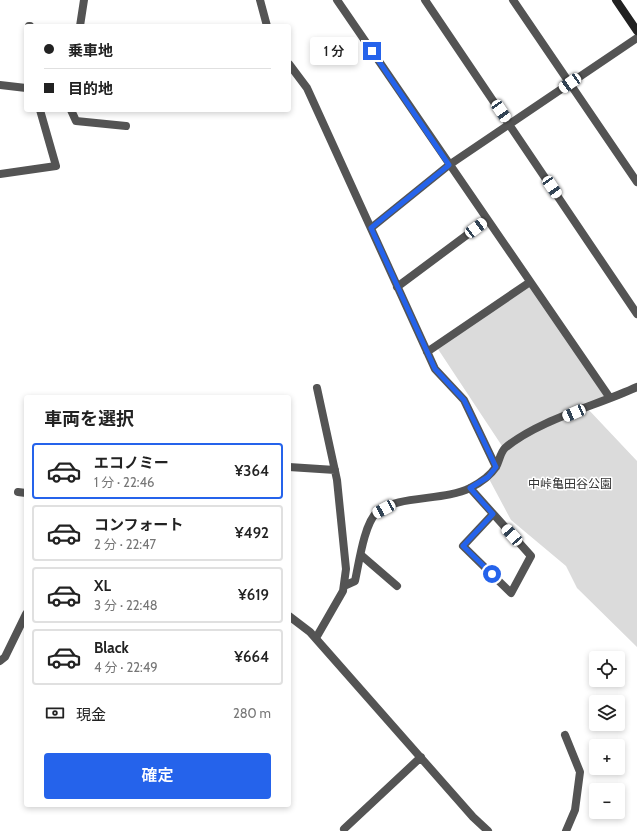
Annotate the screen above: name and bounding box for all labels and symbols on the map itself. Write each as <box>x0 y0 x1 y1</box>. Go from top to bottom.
callout: 1 分 <box>310 37 358 65</box>
route end <box>363 42 381 60</box>
car <box>557 71 583 95</box>
car <box>489 98 513 124</box>
car <box>540 174 564 200</box>
car <box>463 216 489 240</box>
car <box>561 403 587 423</box>
park label: 中峠亀田谷公園 <box>528 476 612 491</box>
car <box>371 498 397 520</box>
car <box>500 522 524 548</box>
route start <box>483 565 501 583</box>

